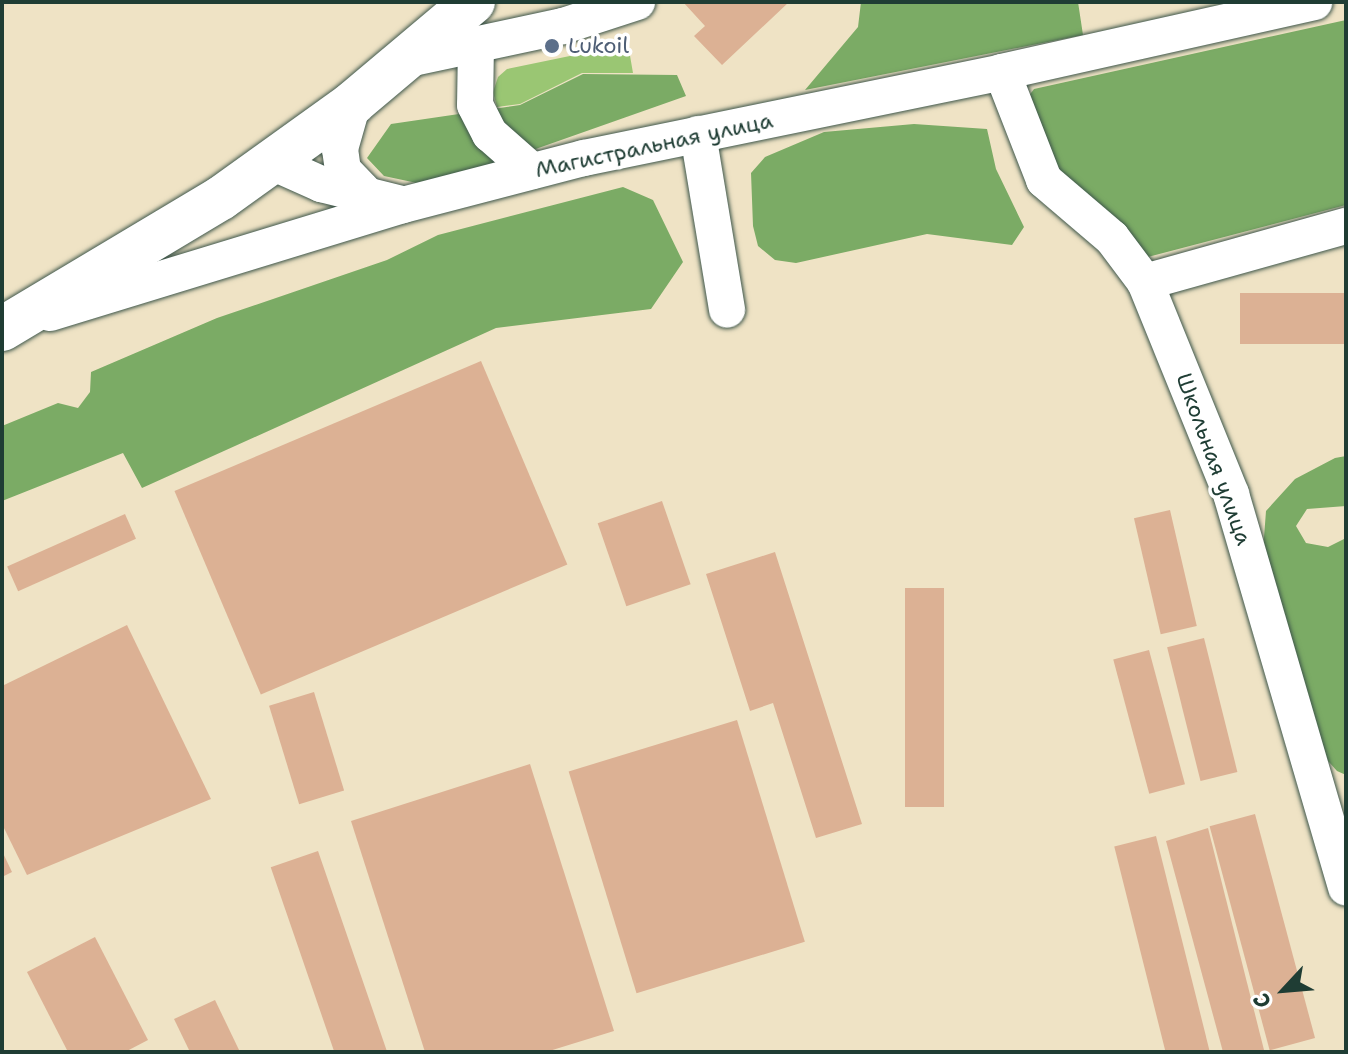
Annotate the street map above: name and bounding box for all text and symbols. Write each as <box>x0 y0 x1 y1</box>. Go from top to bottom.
place label: Lukoil <box>568 33 629 59</box>
marker: Lukoil <box>543 37 561 55</box>
street label: Магистральная улица <box>533 107 775 183</box>
street label: Школьная улица <box>1171 369 1257 549</box>
north arrow <box>1244 950 1324 1030</box>
text: С <box>1246 988 1278 1013</box>

